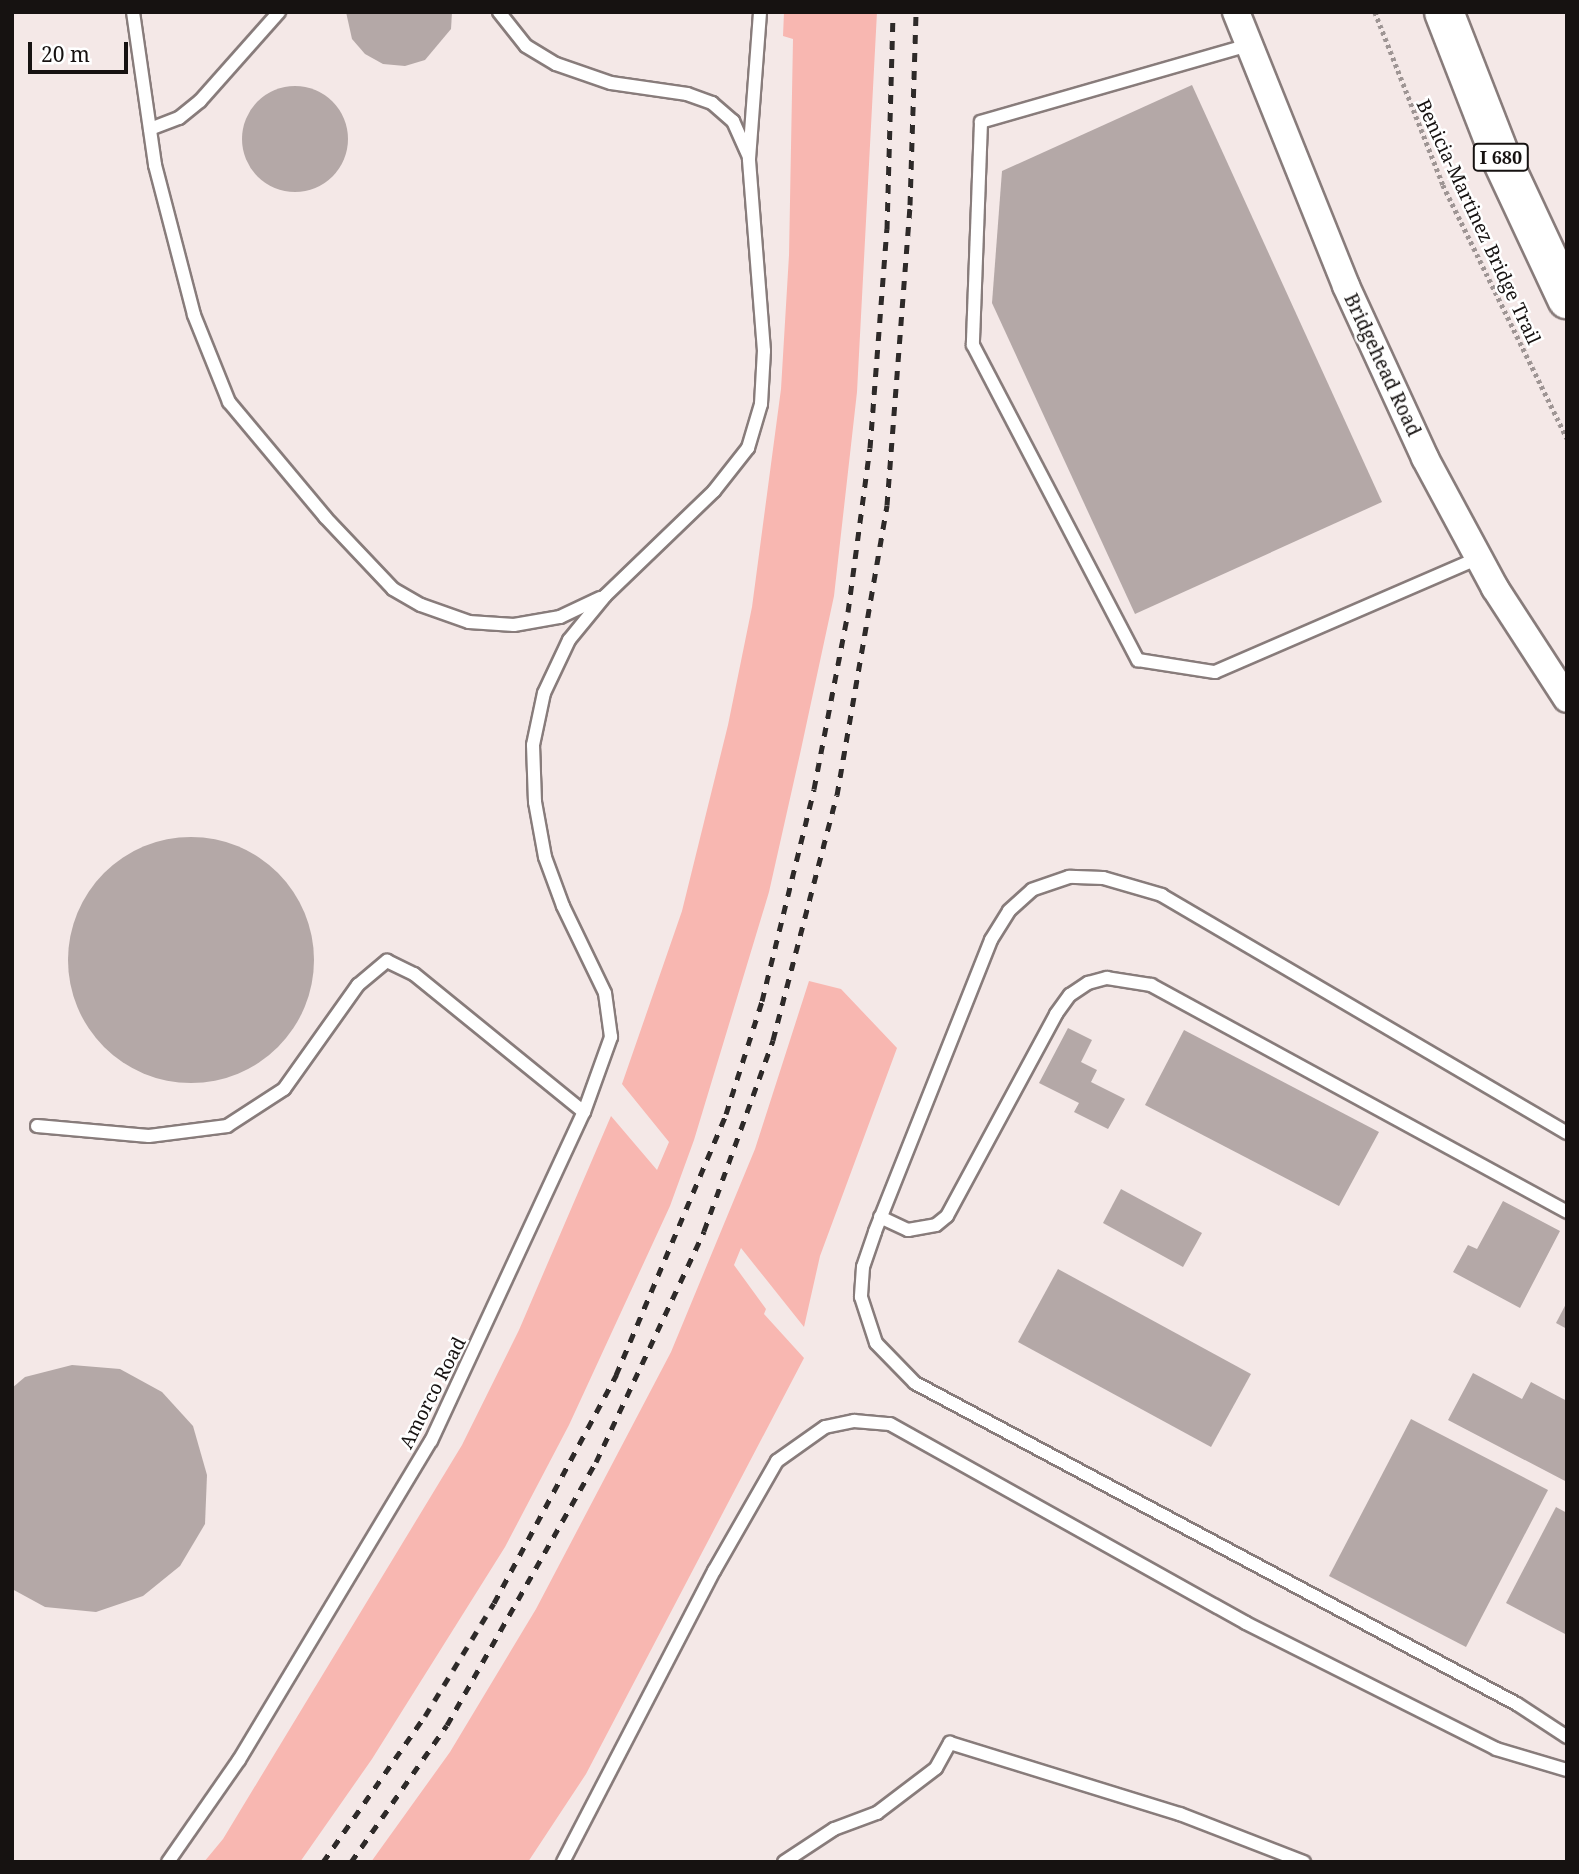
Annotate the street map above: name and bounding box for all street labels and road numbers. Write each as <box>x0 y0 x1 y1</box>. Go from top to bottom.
street label: Benicia-Martinez Bridge Trail <box>1411 96 1545 348</box>
road number: I 680 <box>1471 142 1531 172</box>
street label: Bridgehead Road <box>1339 290 1425 440</box>
street label: Amorco Road <box>395 1333 471 1453</box>

